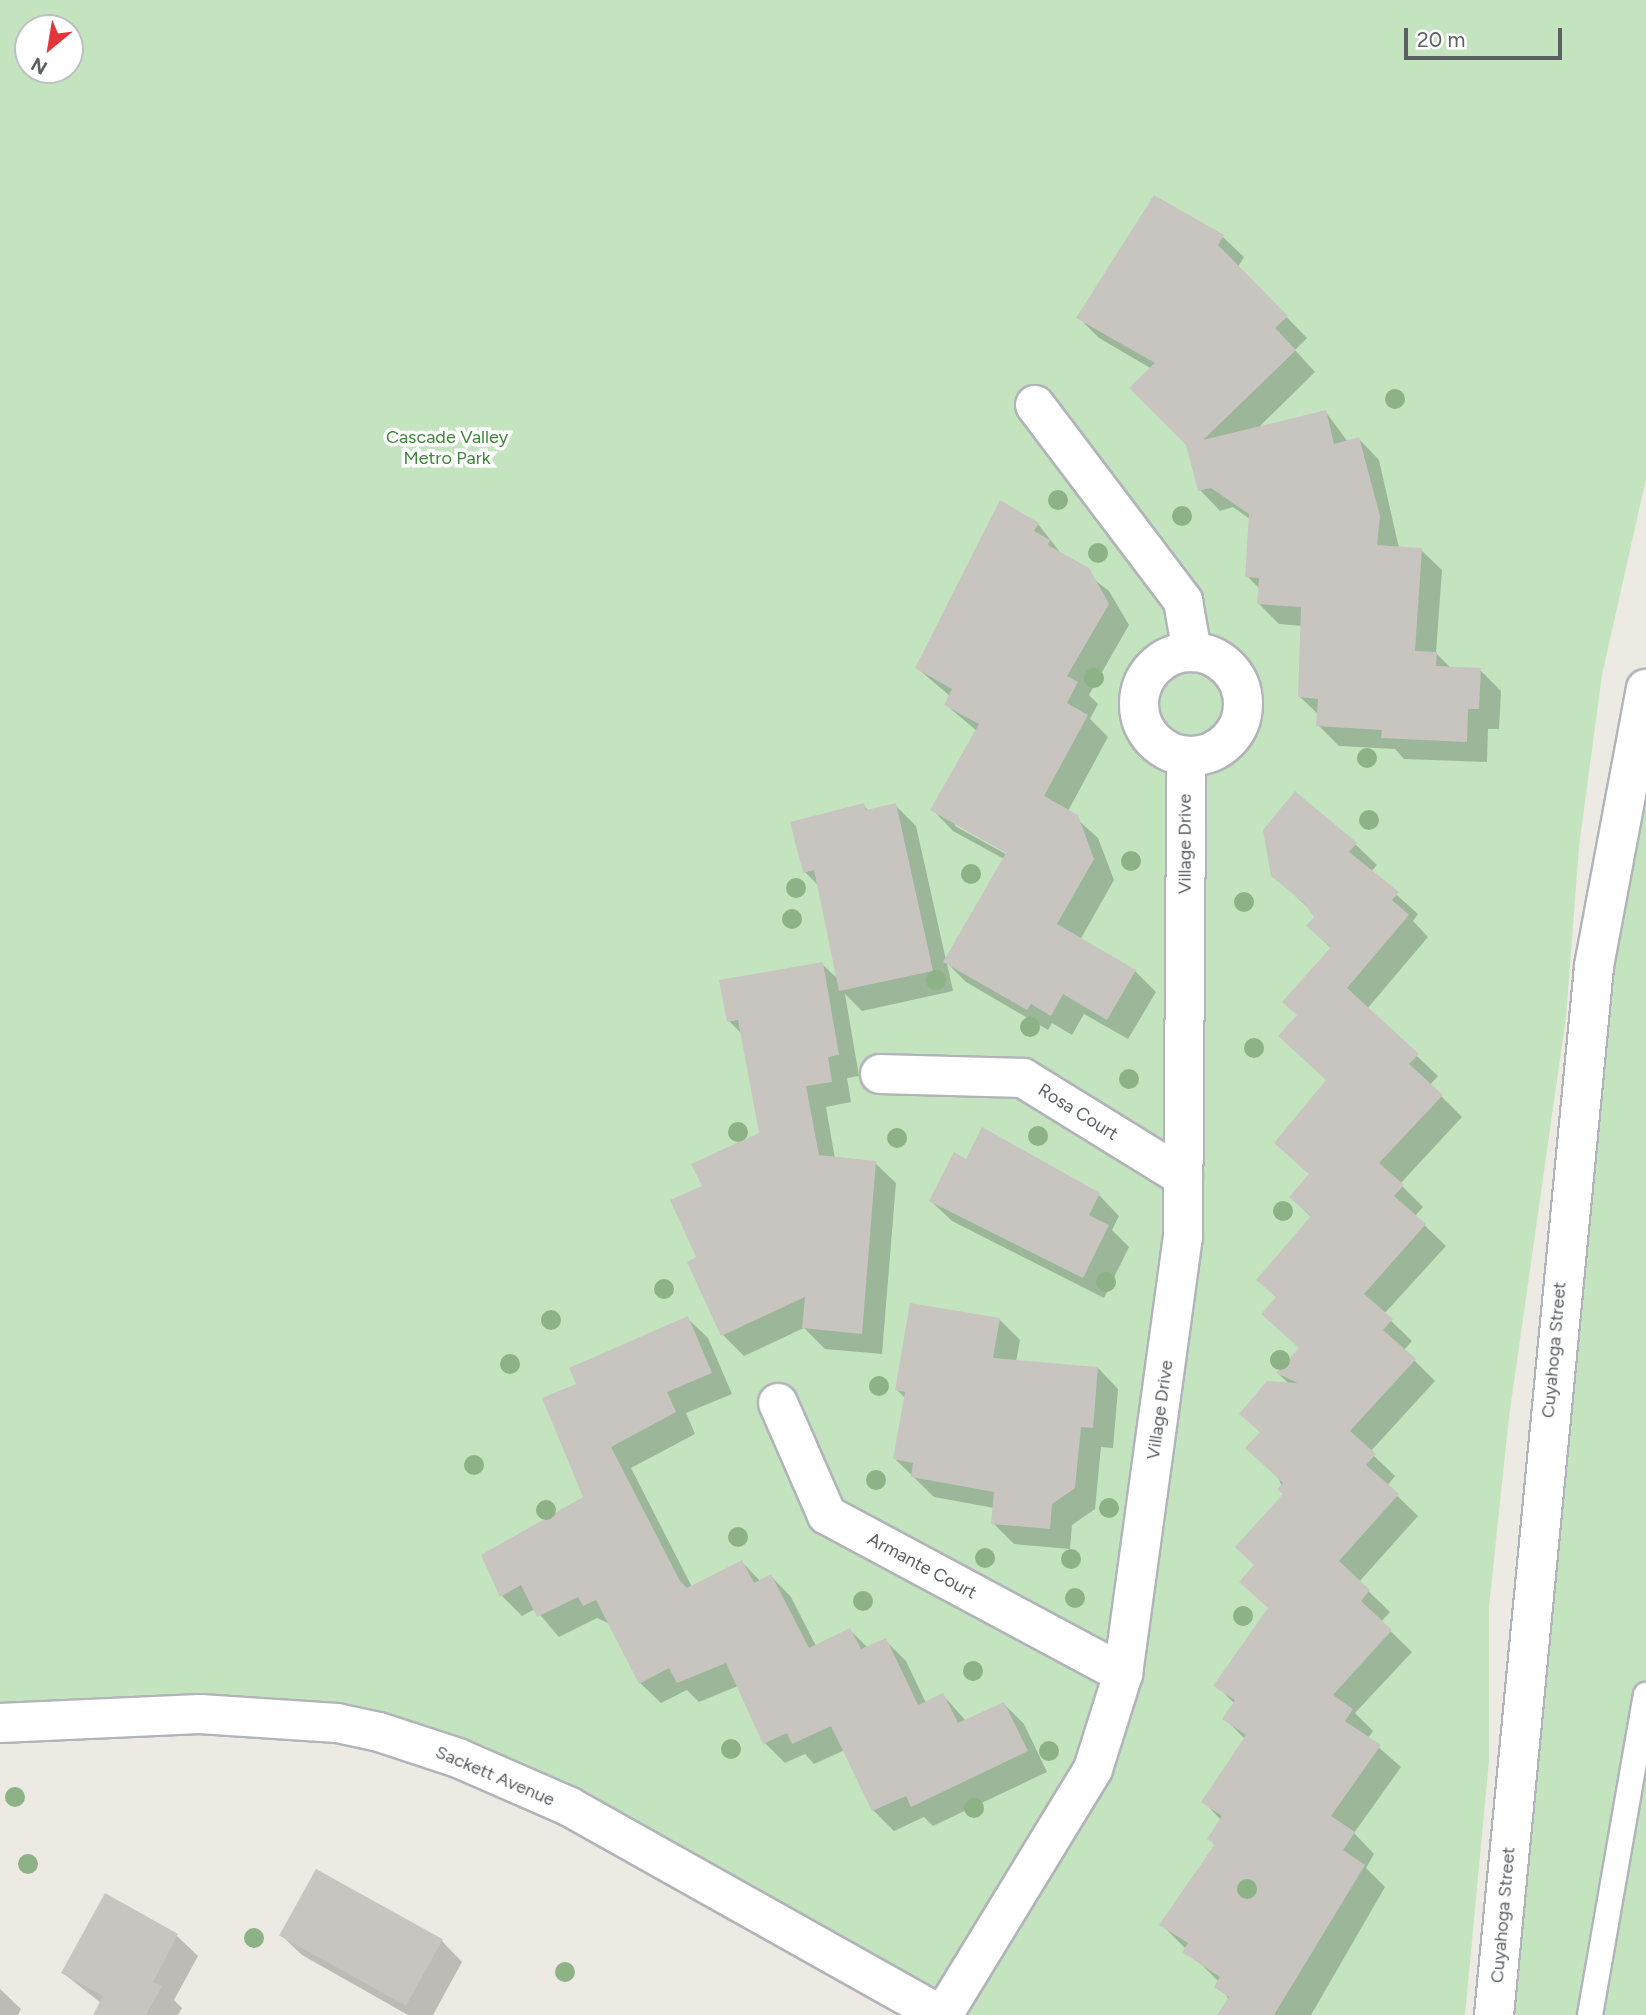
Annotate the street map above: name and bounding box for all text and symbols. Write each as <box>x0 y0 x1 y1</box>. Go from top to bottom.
north arrow <box>14 14 84 84</box>
scale bar <box>1408 14 1566 58</box>
text: 20 m <box>1417 27 1465 52</box>
text: N <box>27 52 51 80</box>
park label: Cascade Valley Metro Park <box>386 427 508 470</box>
street label: Village Drive <box>1174 794 1196 894</box>
street label: Rosa Court <box>1034 1079 1122 1145</box>
street label: Cuyahoga Street <box>1537 1281 1571 1419</box>
street label: Village Drive <box>1142 1359 1178 1461</box>
street label: Armante Court <box>864 1528 980 1604</box>
street label: Sackett Avenue <box>432 1741 558 1811</box>
street label: Cuyahoga Street <box>1486 1846 1520 1984</box>

